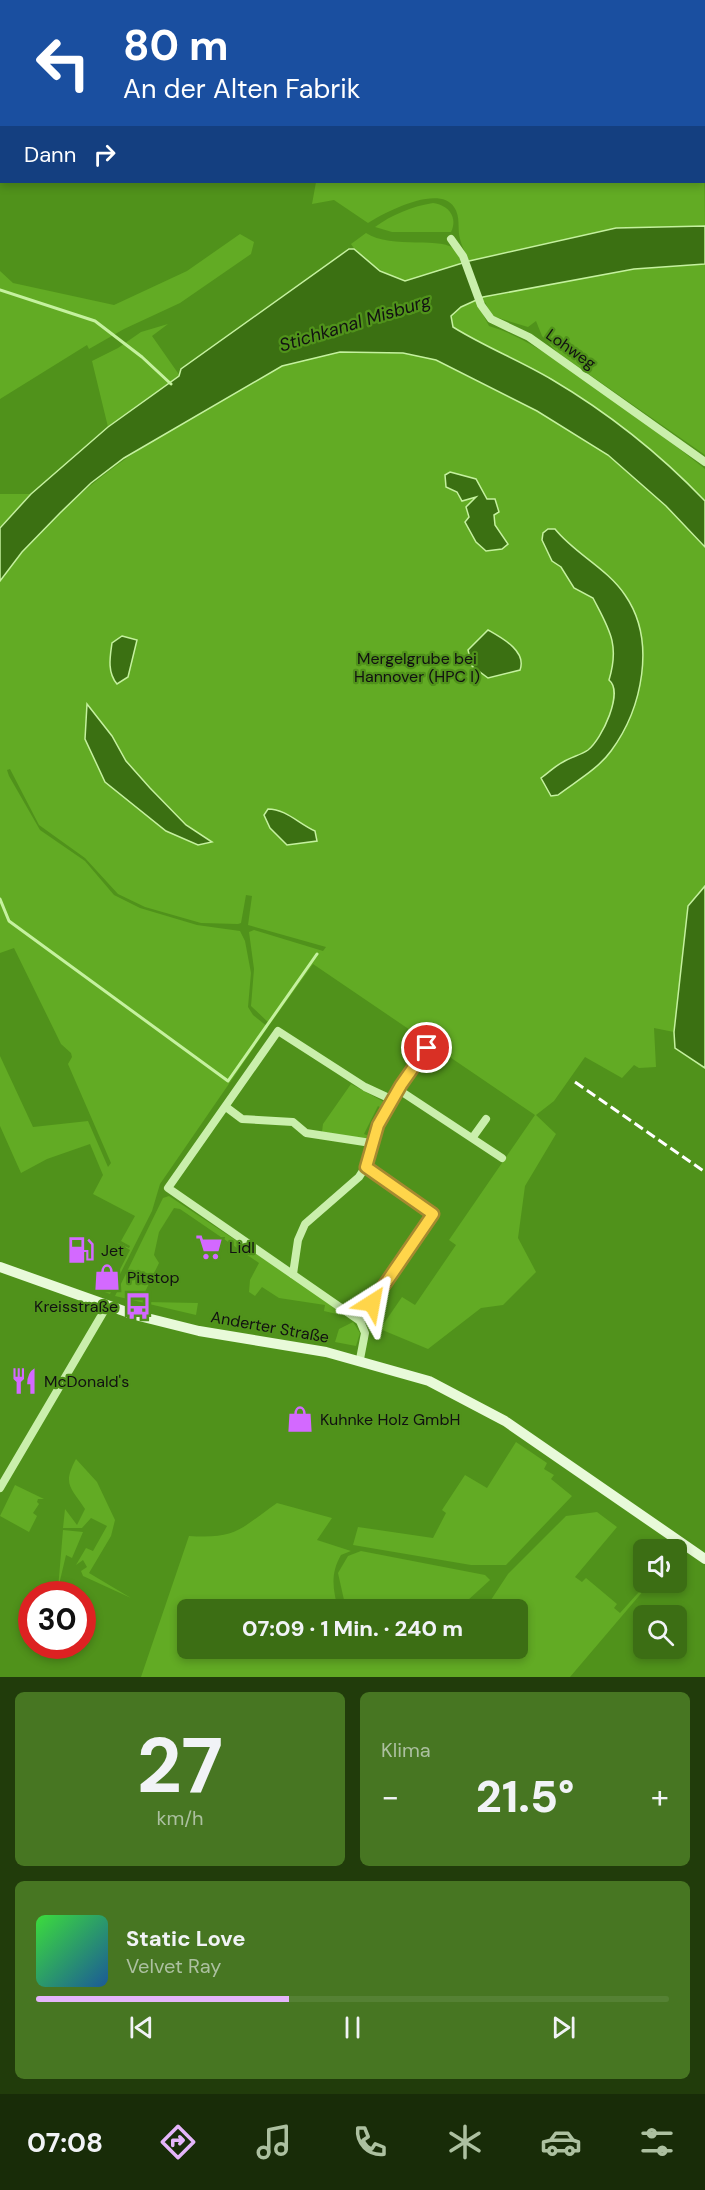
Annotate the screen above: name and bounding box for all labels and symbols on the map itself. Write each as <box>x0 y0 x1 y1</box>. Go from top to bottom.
water label: Stichkanal Misburg <box>276 288 435 357</box>
street label: Lohweg <box>542 324 600 374</box>
park label: Mergelgrube bei Hannover (HPC I) <box>354 648 480 687</box>
pin <box>401 1022 452 1073</box>
supermarket icon: Lidl <box>194 1232 224 1262</box>
fuel station icon: Jet <box>66 1235 96 1265</box>
place label: Lidl <box>229 1237 255 1258</box>
place label: Jet <box>101 1240 124 1261</box>
shop icon: Pitstop <box>92 1262 122 1292</box>
place label: Pitstop <box>127 1267 180 1288</box>
position arrow <box>340 1271 404 1335</box>
bus stop icon: Kreisstraße <box>123 1291 153 1321</box>
place label: Kreisstraße <box>34 1296 118 1317</box>
street label: Anderter Straße <box>209 1306 331 1348</box>
restaurant icon: McDonald's <box>9 1366 39 1396</box>
place label: McDonald's <box>44 1371 129 1392</box>
shop icon: Kuhnke Holz GmbH <box>285 1404 315 1434</box>
place label: Kuhnke Holz GmbH <box>320 1409 460 1430</box>
speed limit sign: 30 <box>18 1581 96 1659</box>

